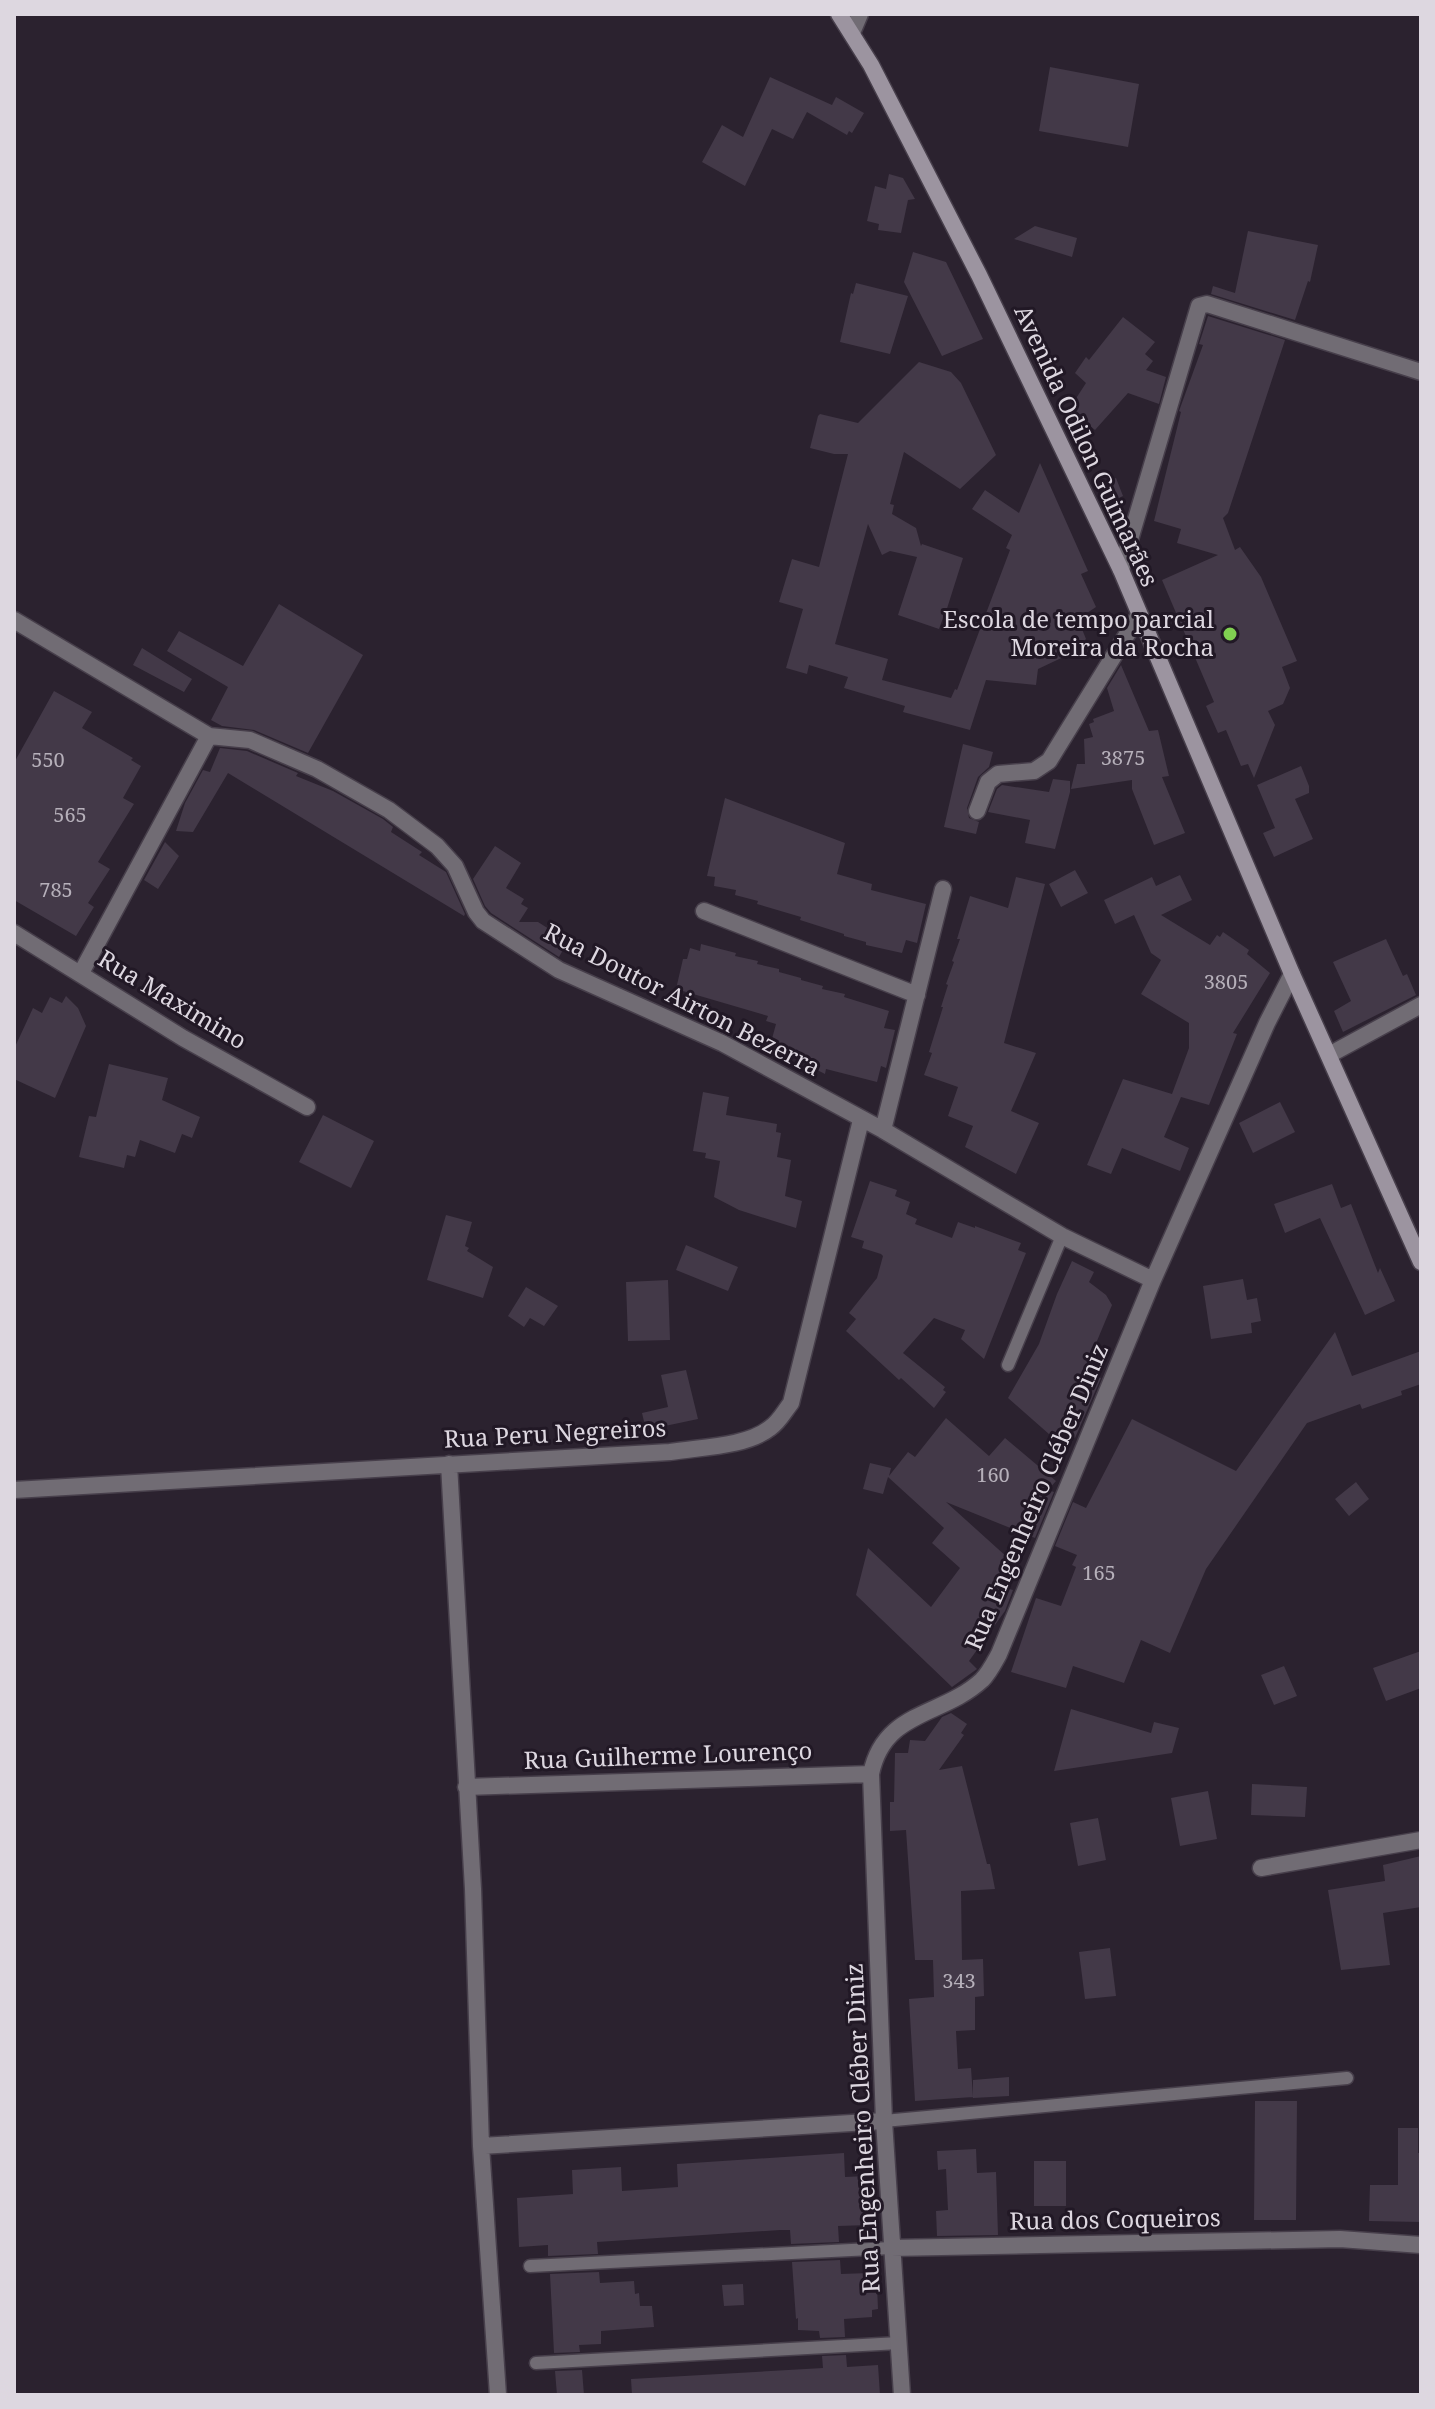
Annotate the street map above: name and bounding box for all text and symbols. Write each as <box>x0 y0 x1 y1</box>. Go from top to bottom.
street label: Avenida Odilon Guimarães <box>1007 299 1167 592</box>
place label: Escola de tempo parcial Moreira da Rocha <box>943 602 1215 663</box>
marker: Escola de tempo parcial Moreira da Rocha <box>1221 625 1239 643</box>
house number: 3875 <box>1101 744 1145 771</box>
house number: 550 <box>31 746 65 773</box>
house number: 565 <box>53 801 87 828</box>
house number: 785 <box>39 876 73 903</box>
street label: Rua Doutor Airton Bezerra <box>539 914 827 1083</box>
street label: Rua Maximino <box>92 941 253 1056</box>
house number: 3805 <box>1204 968 1248 995</box>
street label: Rua Engenheiro Cléber Diniz <box>956 1338 1115 1655</box>
street label: Rua Peru Negreiros <box>443 1410 667 1455</box>
house number: 160 <box>976 1461 1010 1488</box>
house number: 165 <box>1082 1559 1116 1586</box>
street label: Rua Guilherme Lourenço <box>523 1733 813 1776</box>
street label: Rua Engenheiro Cléber Diniz <box>836 1962 887 2294</box>
house number: 343 <box>942 1967 976 1994</box>
street label: Rua dos Coqueiros <box>1009 2200 1221 2237</box>

